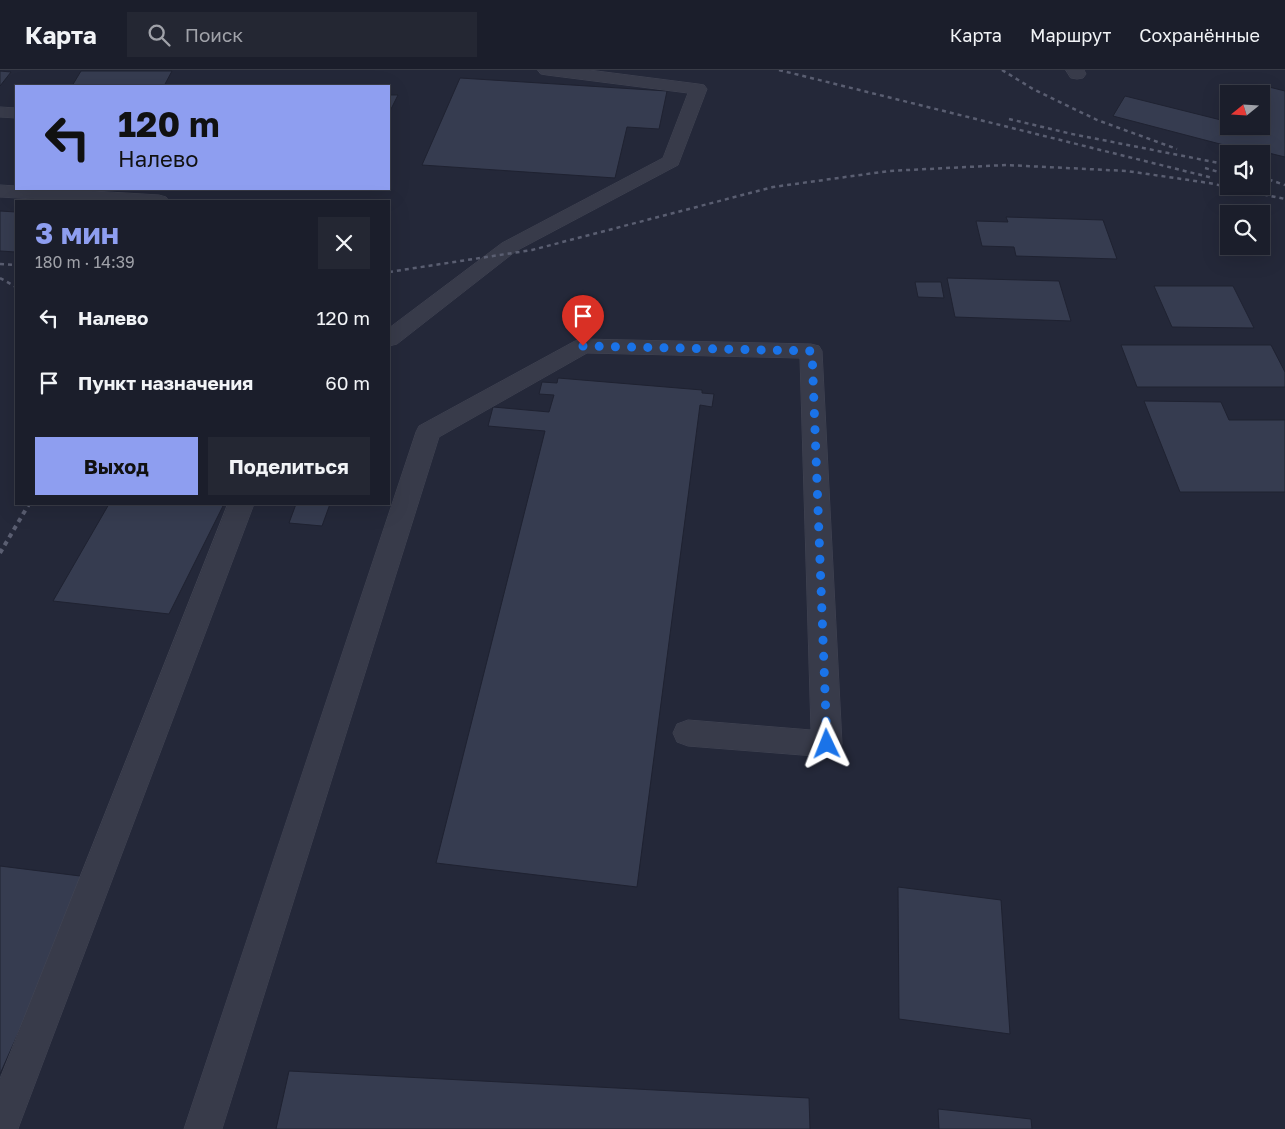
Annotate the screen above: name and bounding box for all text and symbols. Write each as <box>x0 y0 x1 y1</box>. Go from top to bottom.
search box <box>127 12 477 57</box>
text: Карта <box>25 20 97 49</box>
icon: search <box>145 21 173 49</box>
text: Поиск <box>185 23 243 46</box>
text: Карта <box>950 24 1002 46</box>
text: Маршрут <box>1030 24 1111 46</box>
text: Сохранённые <box>1139 24 1260 46</box>
north arrow <box>1220 85 1270 135</box>
map controls <box>1220 85 1270 255</box>
text: 120 m <box>118 103 220 145</box>
icon: left <box>35 105 100 170</box>
text: Налево <box>118 145 198 172</box>
button: sound <box>1220 145 1270 195</box>
button: search <box>1220 205 1270 255</box>
text: 3 мин <box>35 215 119 251</box>
button: close <box>318 217 370 269</box>
text: 180 m · 14:39 <box>35 252 135 272</box>
pin <box>562 295 604 346</box>
icon: arrive <box>569 302 597 330</box>
icon: left <box>35 304 63 332</box>
text: Налево <box>78 306 148 329</box>
text: 120 m <box>316 306 370 329</box>
icon: arrive <box>35 369 63 397</box>
text: Пункт назначения <box>78 371 253 394</box>
text: 60 m <box>325 371 370 394</box>
button: Выход <box>35 437 198 495</box>
button: Поделиться <box>208 437 370 495</box>
position arrow <box>800 717 852 769</box>

